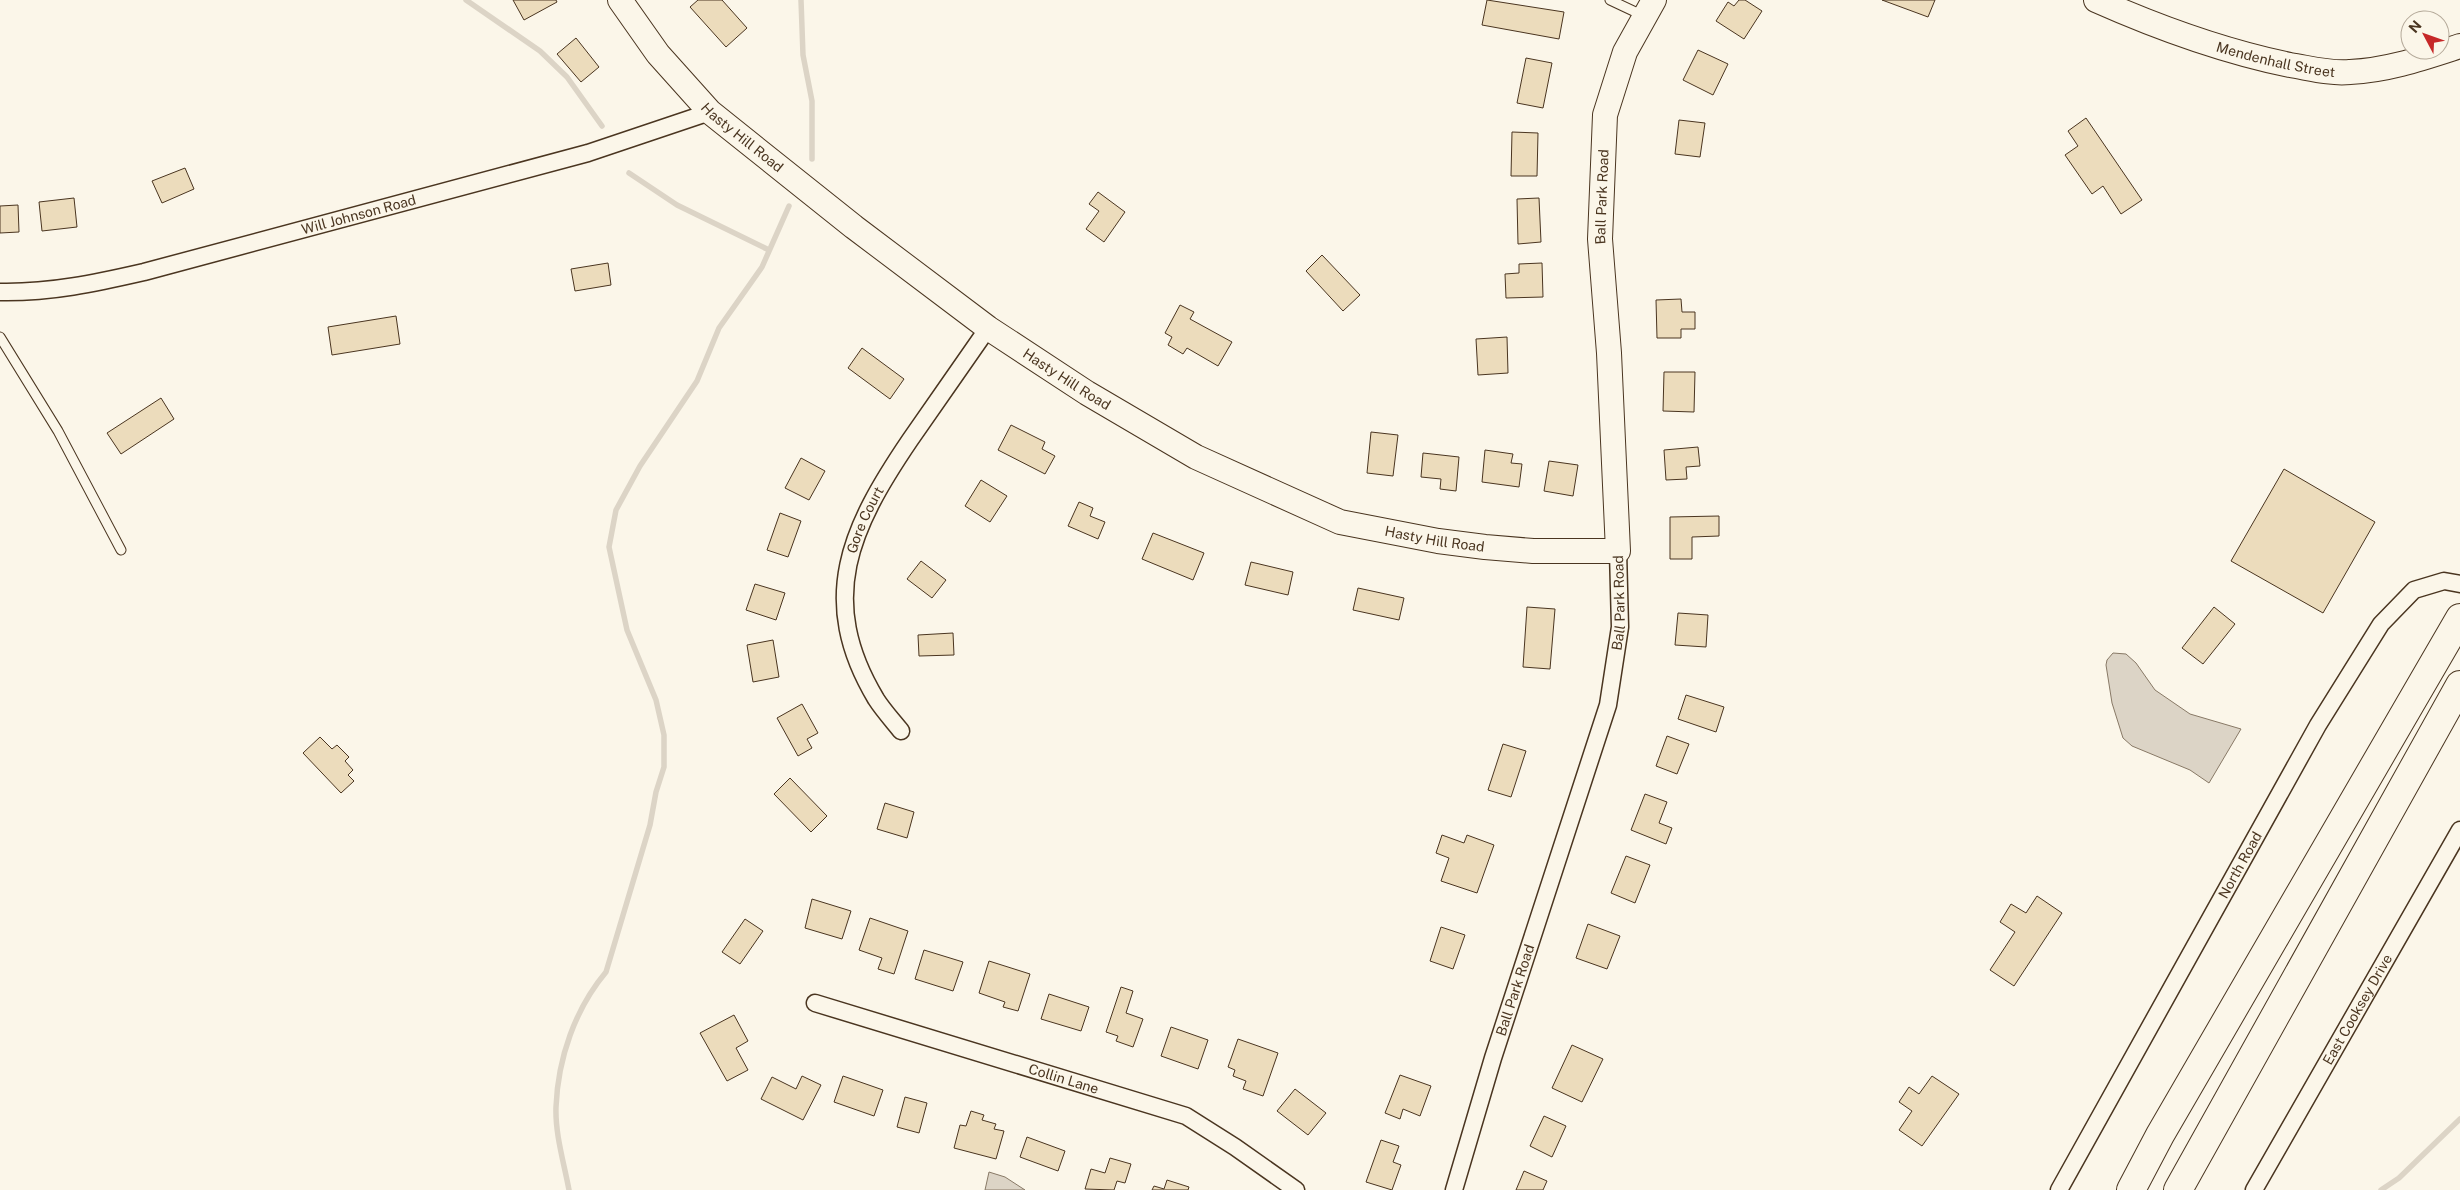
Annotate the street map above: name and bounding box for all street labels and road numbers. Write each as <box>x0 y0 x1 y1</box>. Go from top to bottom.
street label: Mendenhall Street <box>2215 38 2336 80</box>
street label: Hasty Hill Road <box>698 100 786 175</box>
street label: Ball Park Road <box>1592 149 1612 245</box>
street label: Will Johnson Road <box>300 191 418 237</box>
street label: Hasty Hill Road <box>1020 345 1113 413</box>
street label: Gore Court <box>844 484 887 555</box>
street label: Hasty Hill Road <box>1383 523 1485 555</box>
street label: Ball Park Road <box>1609 555 1628 651</box>
street label: North Road <box>2215 829 2265 901</box>
street label: Ball Park Road <box>1493 942 1537 1038</box>
street label: East Cooksey Drive <box>2319 951 2395 1068</box>
street label: Collin Lane <box>1027 1061 1101 1097</box>

